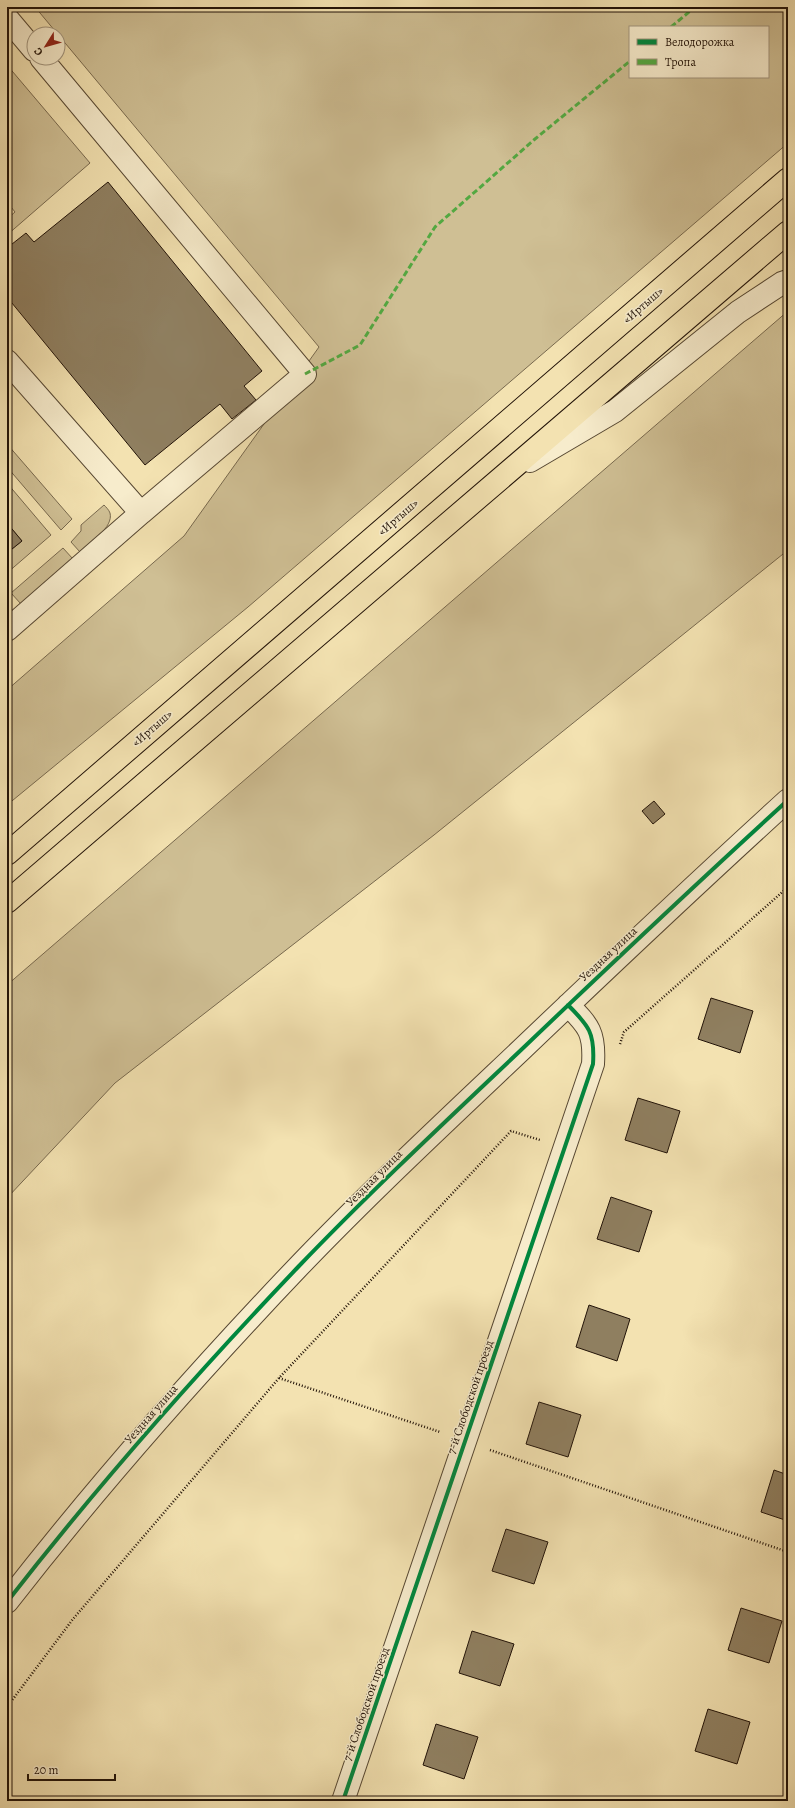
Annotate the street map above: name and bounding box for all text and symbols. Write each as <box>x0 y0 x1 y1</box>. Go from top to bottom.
north arrow <box>26 26 66 66</box>
legend <box>629 26 769 78</box>
text: Велодорожка <box>665 34 735 50</box>
text: С <box>30 44 46 59</box>
text: Тропа <box>665 54 696 70</box>
street label: «Иртыш» <box>619 283 667 327</box>
street label: «Иртыш» <box>374 495 422 539</box>
street label: «Иртыш» <box>128 706 176 750</box>
street label: Уездная улица <box>576 923 641 985</box>
street label: Уездная улица <box>342 1146 406 1210</box>
street label: 7-й Слободской проезд <box>443 1338 497 1456</box>
street label: Уездная улица <box>121 1381 182 1447</box>
street label: 7-й Слободской проезд <box>339 1645 393 1763</box>
scale bar <box>28 1756 115 1782</box>
text: 20 m <box>34 1762 58 1778</box>

